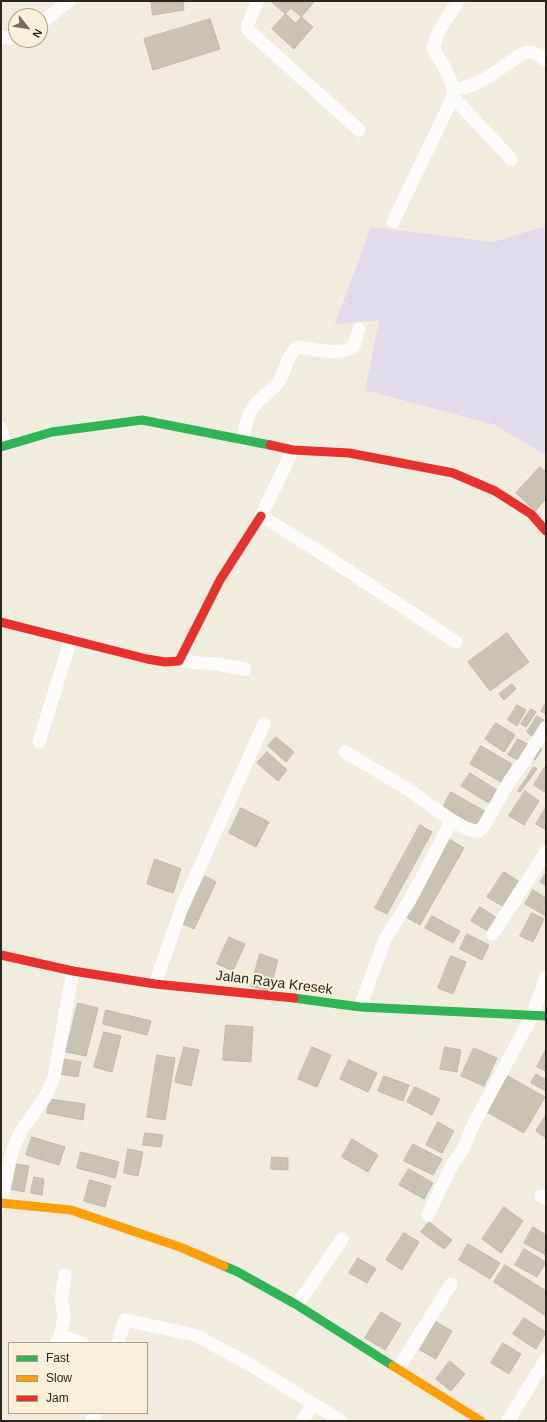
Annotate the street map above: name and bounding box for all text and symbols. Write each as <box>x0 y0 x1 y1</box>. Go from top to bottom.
north arrow <box>8 8 48 48</box>
text: N <box>30 27 45 40</box>
street label: Jalan Raya Kresek <box>215 968 333 998</box>
legend <box>8 1342 148 1414</box>
text: Fast <box>46 1351 69 1365</box>
text: Slow <box>46 1371 72 1385</box>
text: Jam <box>46 1391 69 1405</box>

